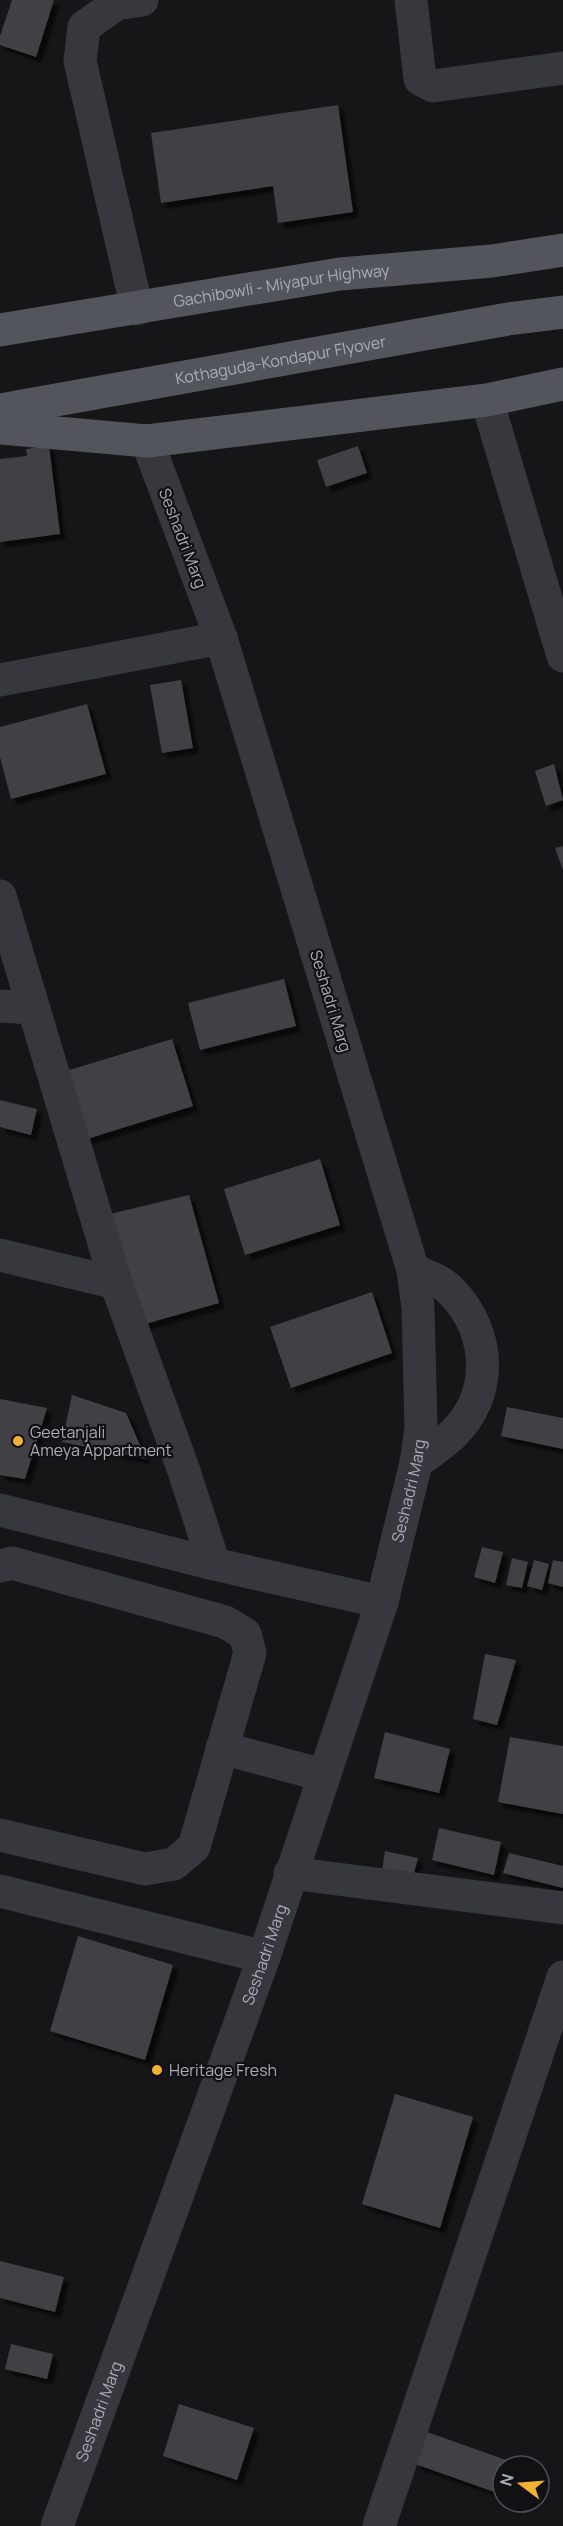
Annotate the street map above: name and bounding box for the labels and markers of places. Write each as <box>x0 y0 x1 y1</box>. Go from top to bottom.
place label: Geetanjali Ameya Appartment <box>30 1421 172 1461</box>
marker: Geetanjali Ameya Appartment <box>11 1434 25 1448</box>
place label: Heritage Fresh <box>169 2059 277 2081</box>
marker: Heritage Fresh <box>150 2063 164 2077</box>

